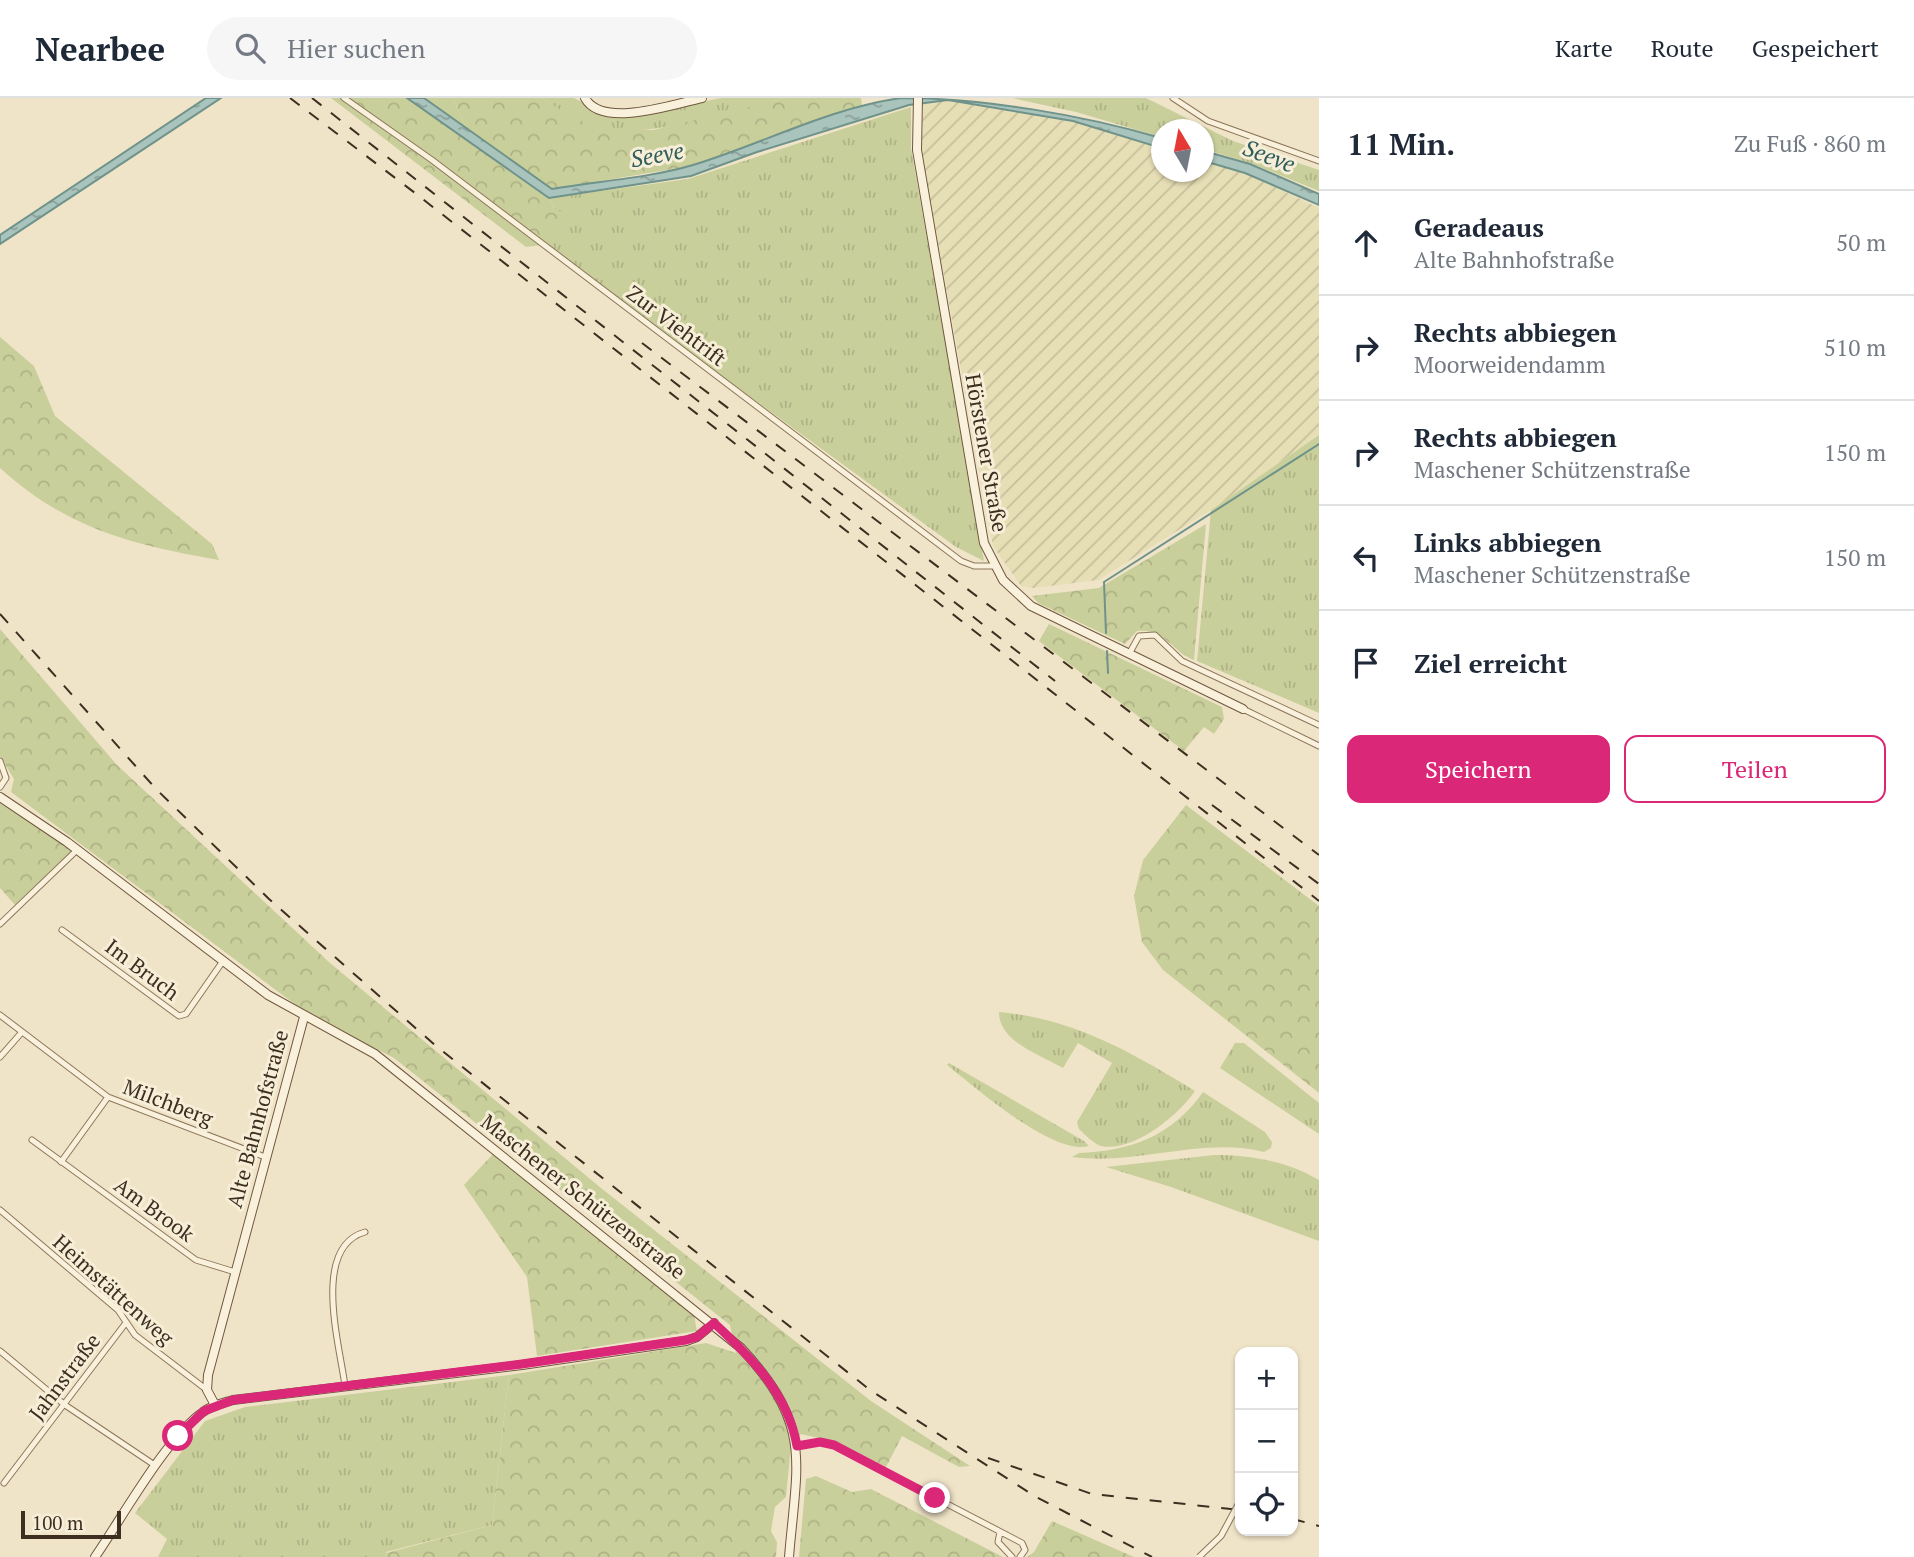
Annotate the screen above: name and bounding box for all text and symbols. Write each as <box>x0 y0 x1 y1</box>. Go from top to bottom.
search box <box>207 17 697 80</box>
text: Nearbee <box>35 27 165 70</box>
icon: search <box>231 29 269 67</box>
text: Hier suchen <box>287 31 425 65</box>
text: Karte <box>1555 32 1613 64</box>
text: Route <box>1651 32 1714 64</box>
text: Gespeichert <box>1752 32 1879 64</box>
north arrow <box>1151 119 1214 182</box>
text: 11 Min. <box>1347 124 1455 164</box>
text: Zu Fuß · 860 m <box>1734 128 1886 159</box>
water label: Seeve <box>1239 131 1300 180</box>
water label: Seeve <box>628 135 686 174</box>
text: Geradeaus <box>1414 210 1544 244</box>
icon: ahead <box>1347 224 1385 262</box>
text: 50 m <box>1836 227 1886 258</box>
text: Alte Bahnhofstraße <box>1414 244 1615 275</box>
street label: Zur Viehtrift <box>621 279 732 372</box>
text: Rechts abbiegen <box>1414 315 1617 349</box>
icon: right <box>1347 329 1385 367</box>
text: 510 m <box>1824 332 1886 363</box>
text: Moorweidendamm <box>1414 349 1606 380</box>
street label: Hörstener Straße <box>959 371 1015 534</box>
text: Rechts abbiegen <box>1414 420 1617 454</box>
icon: right <box>1347 434 1385 472</box>
text: 150 m <box>1824 437 1886 468</box>
text: Maschener Schützenstraße <box>1414 454 1691 485</box>
text: Links abbiegen <box>1414 525 1602 559</box>
icon: left <box>1347 539 1385 577</box>
text: 150 m <box>1824 542 1886 573</box>
text: Maschener Schützenstraße <box>1414 559 1691 590</box>
icon: arrive <box>1347 644 1385 682</box>
text: Ziel erreicht <box>1414 646 1567 680</box>
button: Speichern <box>1347 735 1610 803</box>
button: Teilen <box>1624 735 1886 803</box>
street label: Im Bruch <box>100 932 185 1006</box>
street label: Alte Bahnhofstraße <box>220 1027 294 1211</box>
street label: Milchberg <box>119 1072 218 1132</box>
street label: Maschener Schützenstraße <box>475 1107 692 1285</box>
street label: Am Brook <box>109 1171 200 1248</box>
street label: Heimstättenweg <box>47 1228 181 1351</box>
street label: Jahnstraße <box>22 1327 106 1426</box>
map controls <box>1235 1347 1298 1536</box>
button: + <box>1235 1347 1298 1410</box>
button: − <box>1235 1410 1298 1473</box>
route start <box>162 1420 193 1451</box>
button: locate <box>1235 1473 1298 1536</box>
route end <box>919 1482 950 1513</box>
scale bar <box>21 1508 121 1540</box>
text: 100 m <box>32 1510 83 1535</box>

